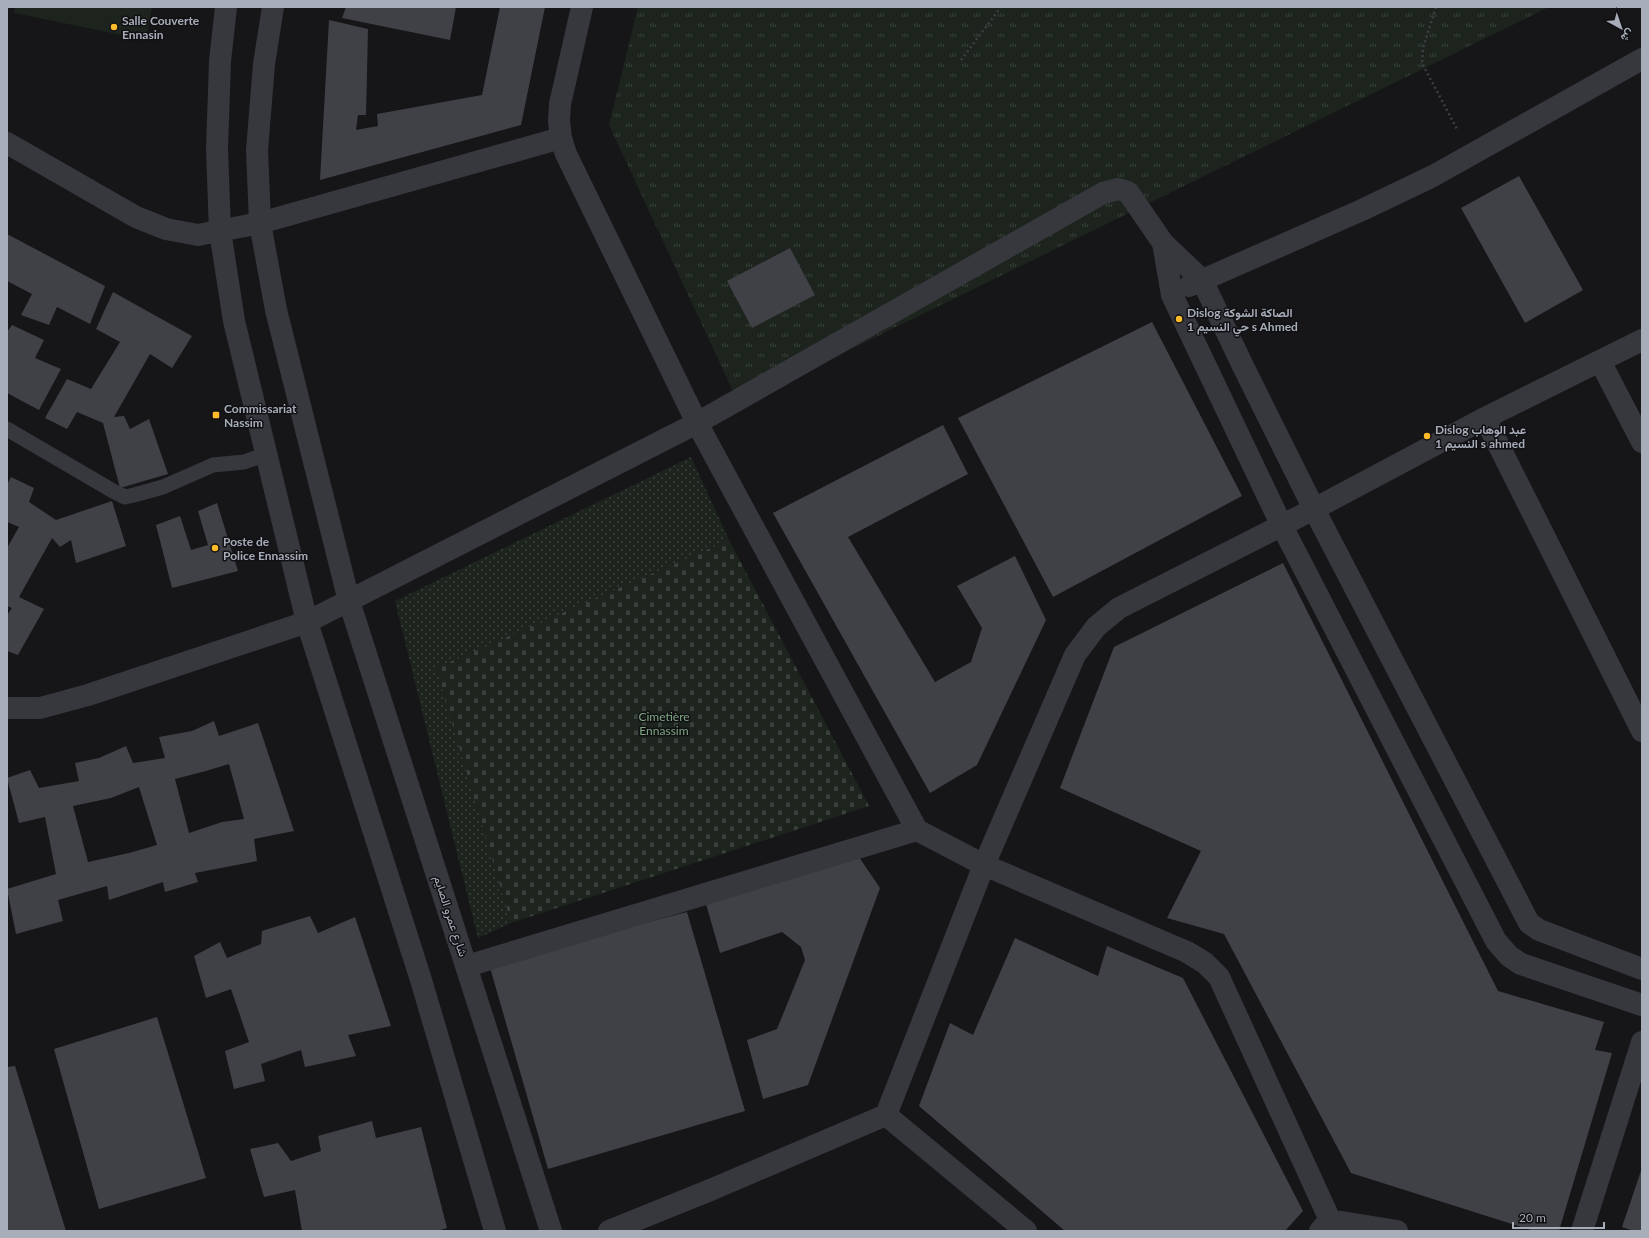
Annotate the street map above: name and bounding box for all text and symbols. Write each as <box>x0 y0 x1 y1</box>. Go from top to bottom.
north arrow <box>1601 8 1641 48</box>
place label: Salle Couverte Ennasin <box>122 13 200 42</box>
marker: Salle Couverte Ennasin <box>109 22 119 32</box>
text: ش <box>1618 26 1637 45</box>
place label: Dislog الصاكة الشوكة حي النسيم 1 s Ahmed <box>1187 305 1298 337</box>
marker: Dislog الصاكة الشوكة حي النسيم 1 s Ahmed <box>1174 314 1184 324</box>
place label: Commissariat Nassim <box>224 401 297 430</box>
marker: Commissariat Nassim <box>211 410 221 420</box>
place label: Dislog عبد الوهاب النسيم 1 s ahmed <box>1435 422 1526 452</box>
marker: Dislog عبد الوهاب النسيم 1 s ahmed <box>1422 431 1432 441</box>
place label: Poste de Police Ennassim <box>223 534 308 563</box>
marker: Poste de Police Ennassim <box>210 543 220 553</box>
park label: Cimetière Ennassim <box>638 709 690 738</box>
street label: شارع عمرو الصايم <box>429 874 471 959</box>
scale bar <box>1513 1204 1604 1230</box>
text: 20 m <box>1519 1210 1546 1225</box>

